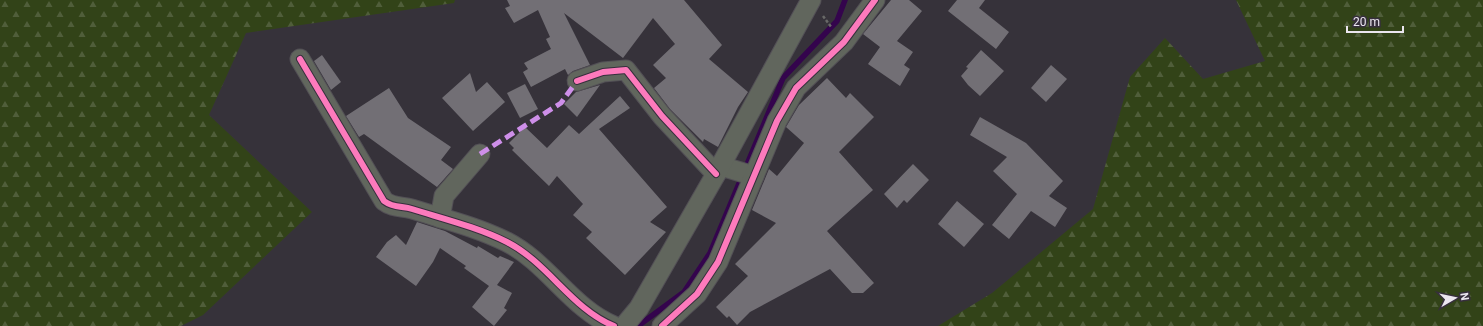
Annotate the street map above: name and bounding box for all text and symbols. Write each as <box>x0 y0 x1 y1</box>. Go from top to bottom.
scale bar <box>1347 8 1403 34</box>
text: 20 m <box>1353 15 1380 29</box>
north arrow <box>1435 278 1475 318</box>
text: N <box>1457 292 1471 302</box>

